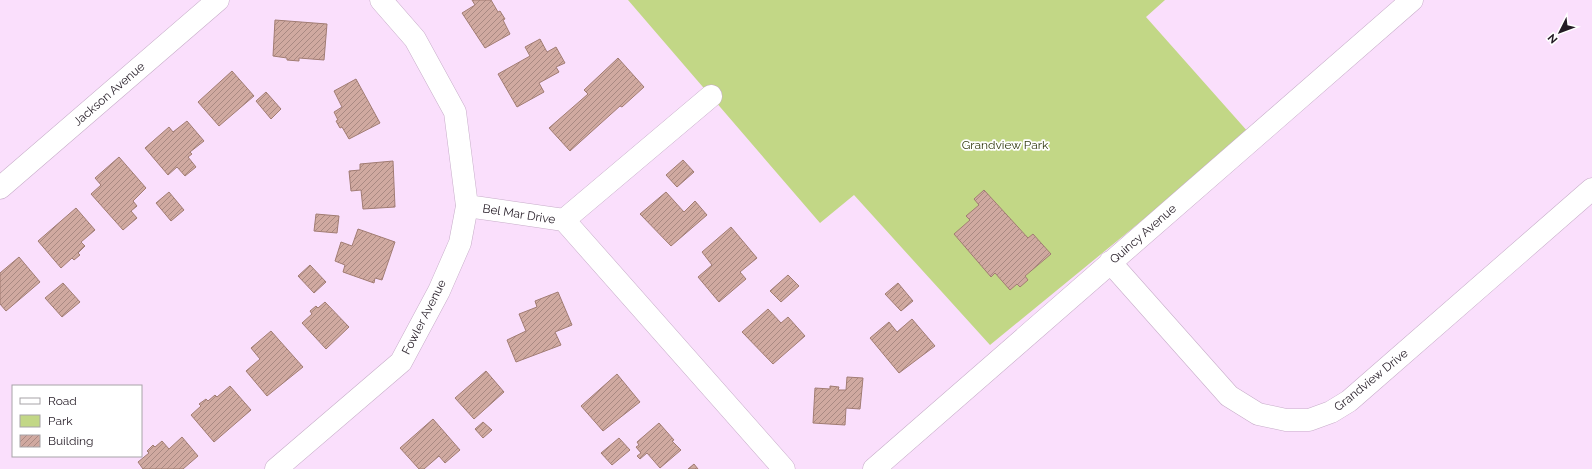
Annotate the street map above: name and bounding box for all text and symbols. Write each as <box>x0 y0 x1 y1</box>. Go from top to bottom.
north arrow <box>1540 12 1580 52</box>
text: N <box>1545 31 1561 46</box>
street label: Jackson Avenue <box>70 59 148 129</box>
park label: Grandview Park <box>962 138 1049 152</box>
street label: Bel Mar Drive <box>482 201 556 227</box>
street label: Quincy Avenue <box>1107 201 1179 267</box>
street label: Fowler Avenue <box>399 277 449 357</box>
street label: Grandview Drive <box>1331 346 1411 414</box>
legend <box>12 385 142 457</box>
text: Road <box>48 394 77 408</box>
text: Park <box>48 414 73 428</box>
text: Building <box>48 434 94 448</box>

